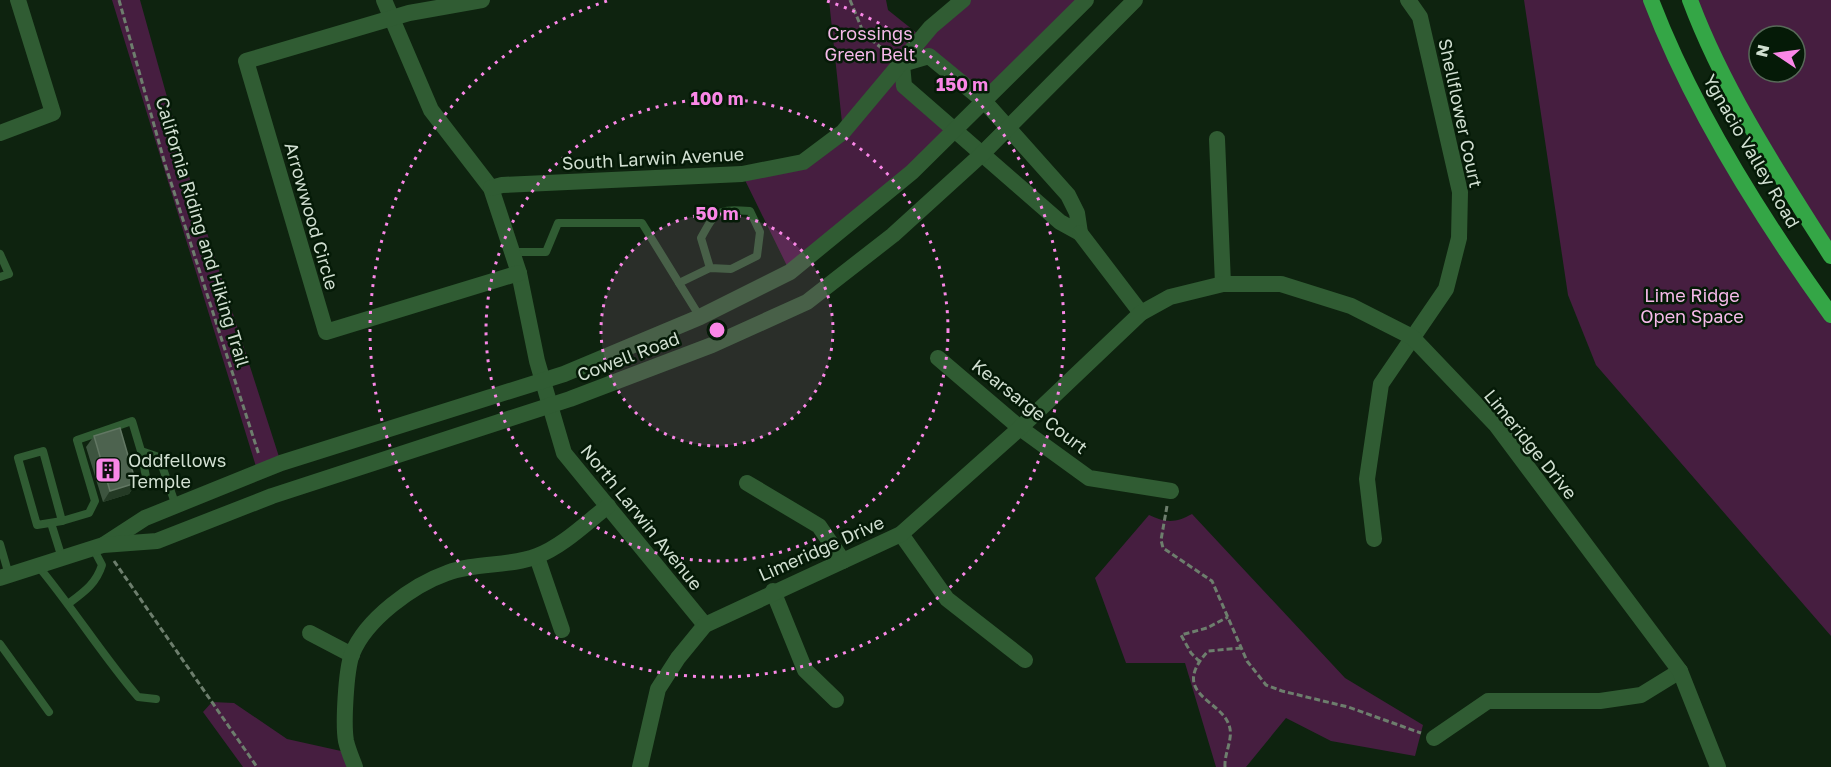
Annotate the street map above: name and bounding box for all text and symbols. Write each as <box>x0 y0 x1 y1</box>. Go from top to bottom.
park label: Crossings Green Belt <box>824 22 916 65</box>
north arrow <box>1747 24 1807 84</box>
street label: Shellflower Court <box>1434 36 1488 190</box>
text: N <box>1751 42 1773 59</box>
street label: Ygnacio Valley Road <box>1699 70 1805 232</box>
text: 150 m <box>936 73 988 95</box>
text: 100 m <box>691 87 743 109</box>
street label: California Riding and Hiking Trail <box>151 94 255 370</box>
street label: Arrowwood Circle <box>280 140 344 292</box>
street label: South Larwin Avenue <box>561 142 745 174</box>
text: 50 m <box>696 202 738 224</box>
park label: Lime Ridge Open Space <box>1640 284 1744 327</box>
centre of rings <box>707 320 727 340</box>
street label: Cowell Road <box>574 326 682 386</box>
street label: Kearsarge Court <box>968 354 1092 458</box>
street label: Limeridge Drive <box>1480 385 1582 503</box>
street label: North Larwin Avenue <box>576 440 708 594</box>
place label: Oddfellows Temple <box>128 449 226 492</box>
building icon: Oddfellows Temple <box>93 455 123 485</box>
street label: Limeridge Drive <box>755 510 887 586</box>

